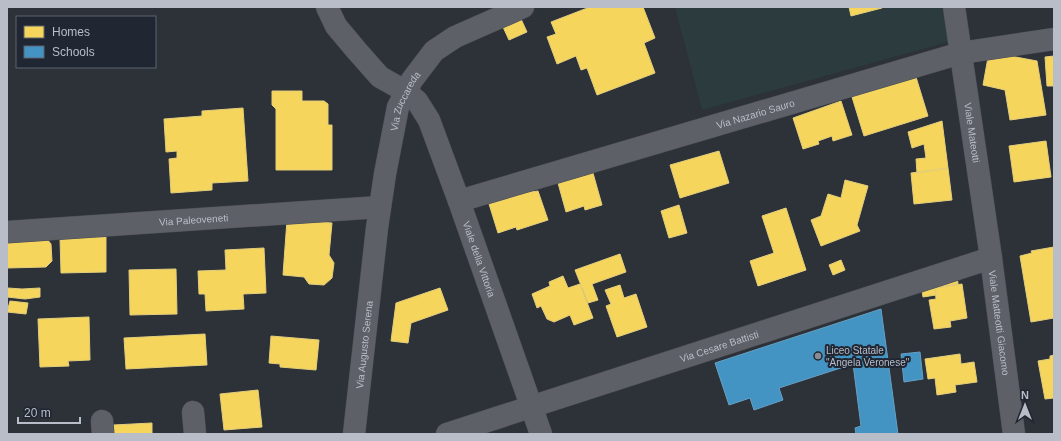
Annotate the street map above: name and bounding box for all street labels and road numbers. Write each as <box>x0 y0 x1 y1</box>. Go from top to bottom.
street label: Via Zuccareda <box>388 69 422 132</box>
street label: Via Nazario Sauro <box>715 97 796 130</box>
street label: Viale Mateotti <box>963 102 982 163</box>
street label: Via Paleoveneti <box>159 212 229 227</box>
street label: Viale della Vittoria <box>461 220 498 299</box>
street label: Viale Matteotti Giacomo <box>987 269 1012 376</box>
street label: Via Augusto Serena <box>354 300 374 389</box>
street label: Via Cesare Battisti <box>678 328 760 364</box>

